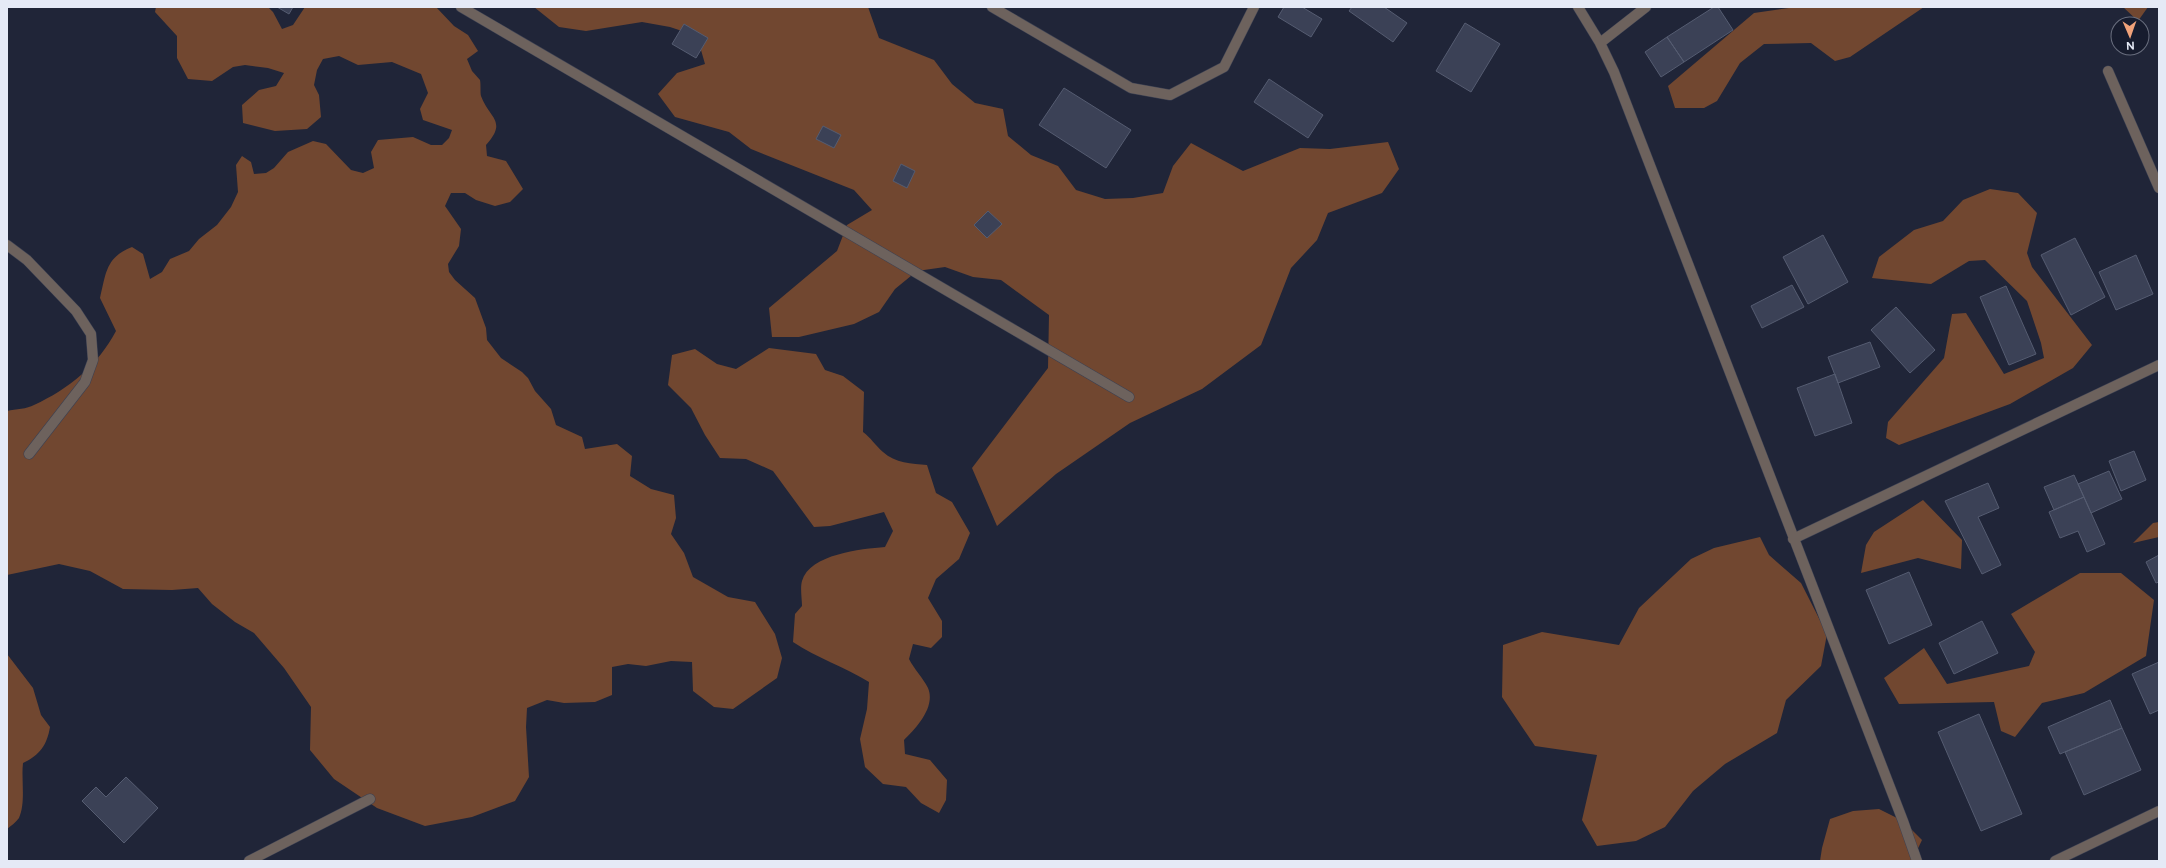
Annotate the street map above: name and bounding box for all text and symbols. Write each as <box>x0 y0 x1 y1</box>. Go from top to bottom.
north arrow <box>2110 16 2150 56</box>
text: N <box>2126 39 2135 52</box>

